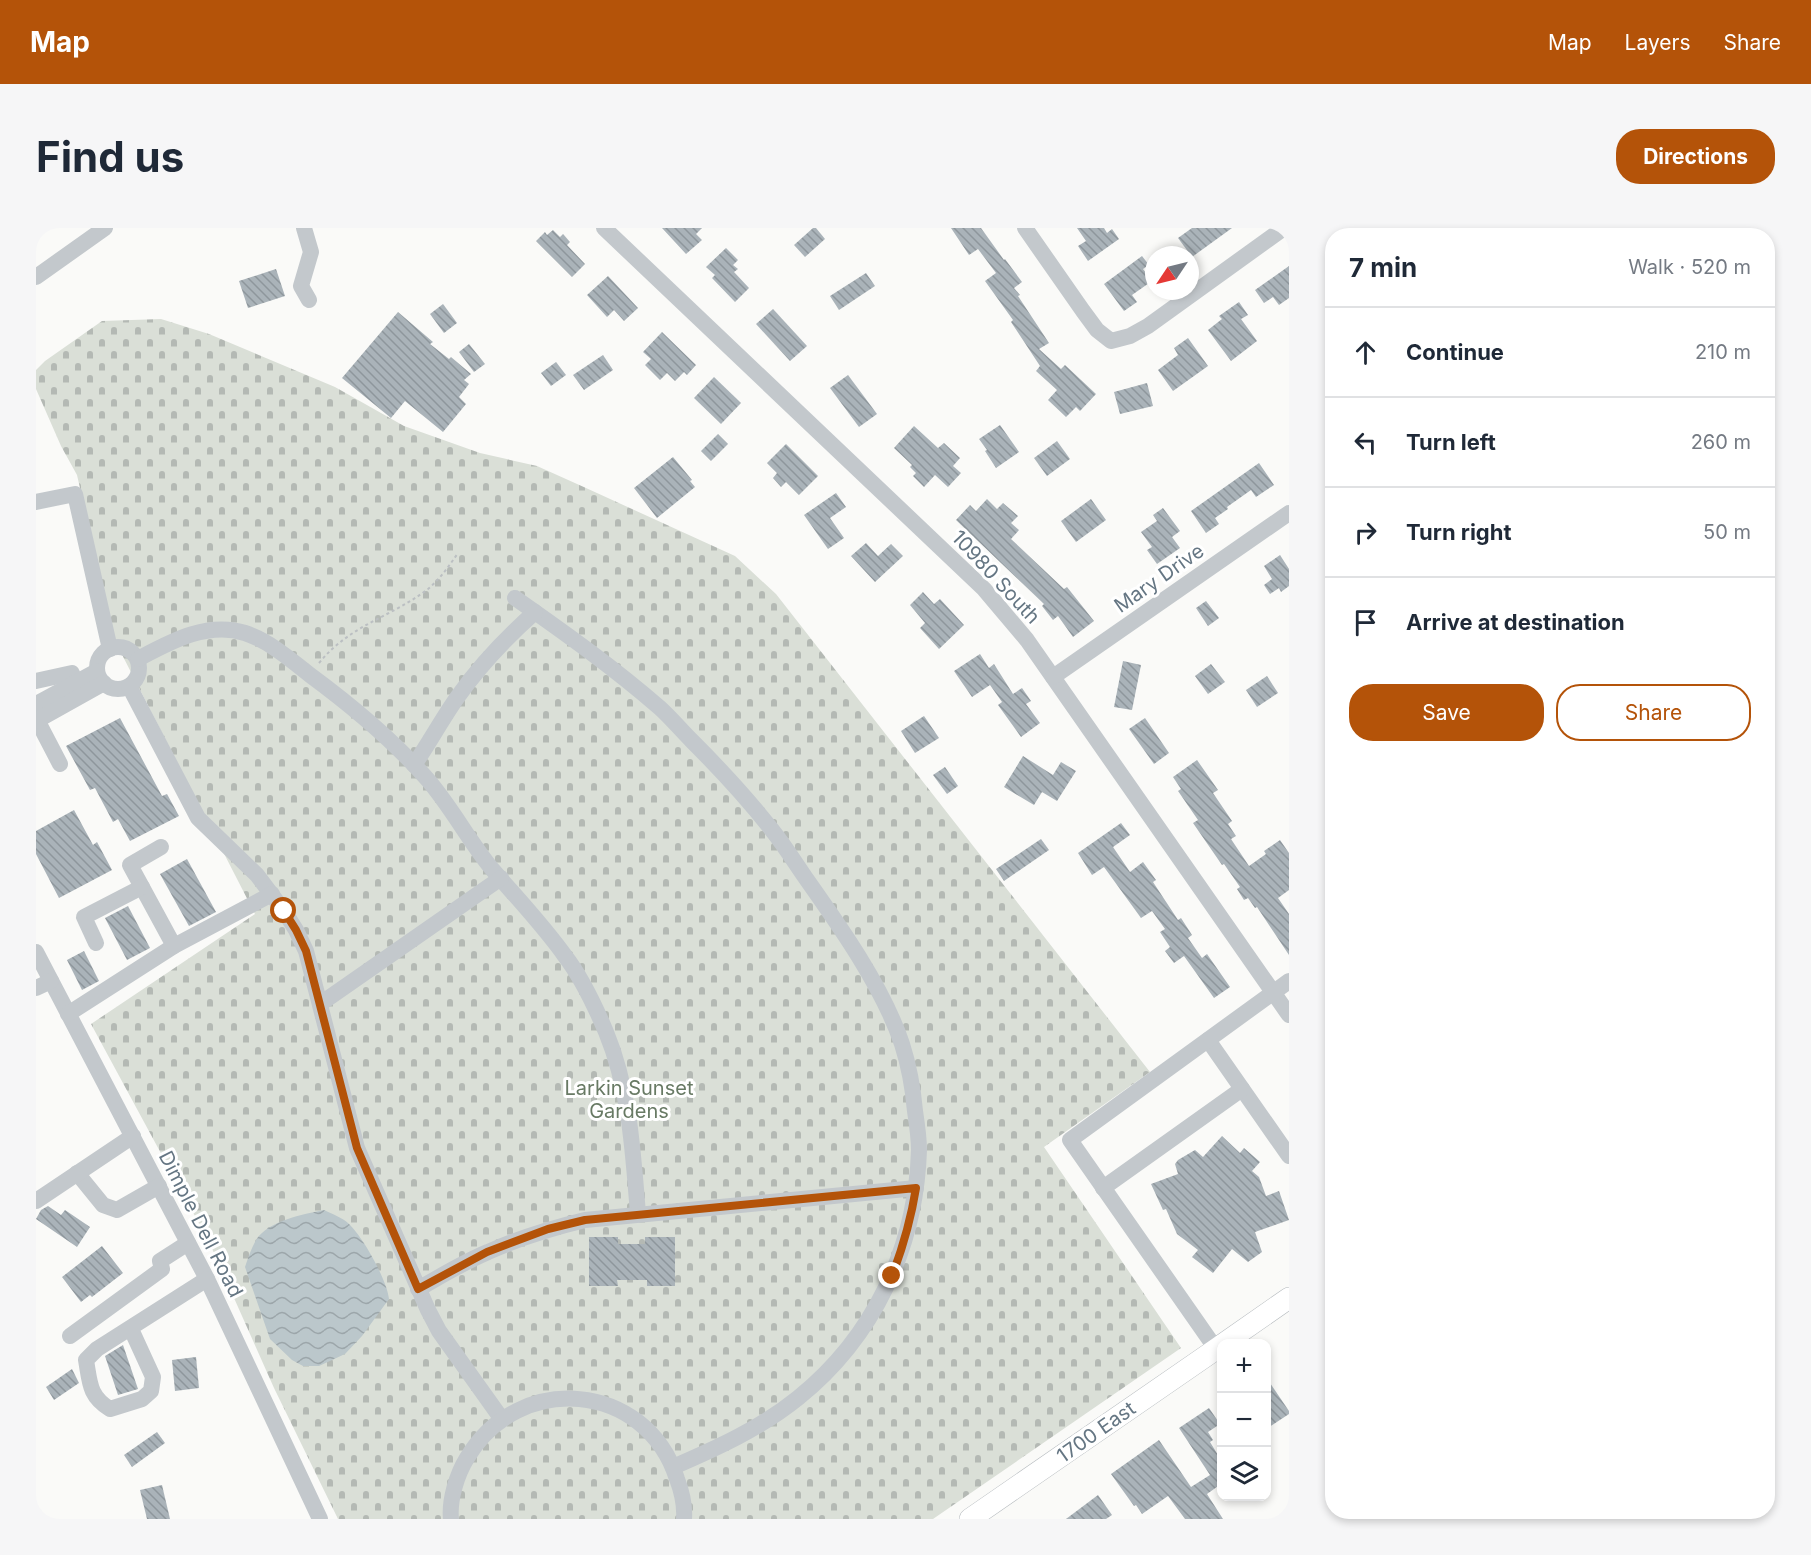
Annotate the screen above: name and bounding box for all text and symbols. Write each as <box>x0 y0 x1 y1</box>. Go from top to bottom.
text: Map <box>30 25 90 59</box>
text: Map <box>1548 30 1592 55</box>
text: Layers <box>1625 30 1691 55</box>
text: Share <box>1724 30 1781 55</box>
button: Directions <box>1616 129 1775 184</box>
text: Find us <box>36 131 184 182</box>
north arrow <box>1145 246 1199 300</box>
text: 7 min <box>1349 252 1417 283</box>
text: Walk · 520 m <box>1628 255 1751 279</box>
icon: ahead <box>1349 336 1382 369</box>
text: Continue <box>1406 339 1504 365</box>
text: 210 m <box>1695 340 1751 364</box>
icon: left <box>1349 426 1382 459</box>
text: Turn left <box>1406 429 1496 455</box>
text: 260 m <box>1691 430 1751 454</box>
icon: right <box>1349 516 1382 549</box>
text: Turn right <box>1406 519 1512 545</box>
text: 50 m <box>1703 520 1751 544</box>
street label: 10980 South <box>947 525 1045 629</box>
street label: Mary Drive <box>1110 538 1208 618</box>
icon: arrive <box>1349 606 1382 639</box>
text: Arrive at destination <box>1406 609 1625 635</box>
button: Save <box>1349 684 1544 741</box>
button: Share <box>1556 684 1751 741</box>
route start <box>270 897 296 923</box>
park label: Larkin Sunset Gardens <box>565 1076 694 1123</box>
street label: Dimple Dell Road <box>154 1147 248 1301</box>
route end <box>878 1262 904 1288</box>
map controls <box>1217 1339 1271 1501</box>
button: + <box>1217 1339 1271 1393</box>
button: − <box>1217 1393 1271 1447</box>
street label: 1700 East <box>1052 1396 1140 1468</box>
button: layers <box>1217 1447 1271 1501</box>

